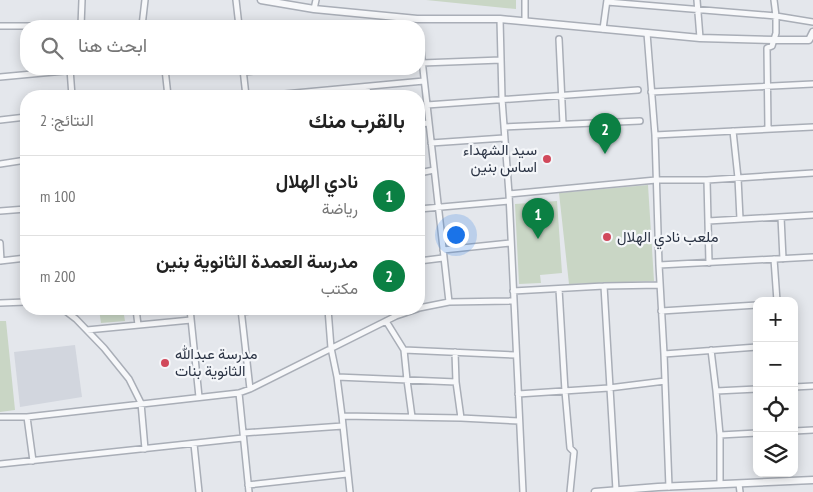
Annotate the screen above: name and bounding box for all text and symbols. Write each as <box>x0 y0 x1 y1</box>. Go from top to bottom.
search box <box>20 20 425 75</box>
text: ابحث هنا <box>78 33 147 57</box>
icon: search <box>38 34 66 62</box>
text: بالقرب منك <box>308 107 405 134</box>
text: النتائج: 2 <box>40 110 94 130</box>
pin: 2 <box>589 113 621 154</box>
place label: سيد الشهداء اساس بنين <box>463 140 537 177</box>
marker: سيد الشهداء اساس بنين <box>541 153 553 165</box>
text: نادي الهلال <box>276 169 358 193</box>
text: 100 m <box>40 186 75 206</box>
text: 1 <box>385 186 393 206</box>
text: رياضة <box>322 198 358 218</box>
pin: 1 <box>522 198 554 239</box>
your location <box>443 222 469 248</box>
place label: ملعب نادي الهلال <box>617 227 719 250</box>
marker: ملعب نادي الهلال <box>601 231 613 243</box>
text: مدرسة العمدة الثانوية بنين <box>156 249 358 273</box>
text: 200 m <box>40 266 75 286</box>
text: 2 <box>385 266 393 286</box>
text: مكتب <box>321 278 358 298</box>
map controls <box>753 297 798 477</box>
button: + <box>753 297 798 342</box>
button: − <box>753 342 798 387</box>
place label: مدرسة عبدالله الثانوية بنات <box>175 344 258 380</box>
marker: مدرسة عبدالله الثانوية بنات <box>159 357 171 369</box>
button: locate <box>753 387 798 432</box>
button: layers <box>753 432 798 477</box>

